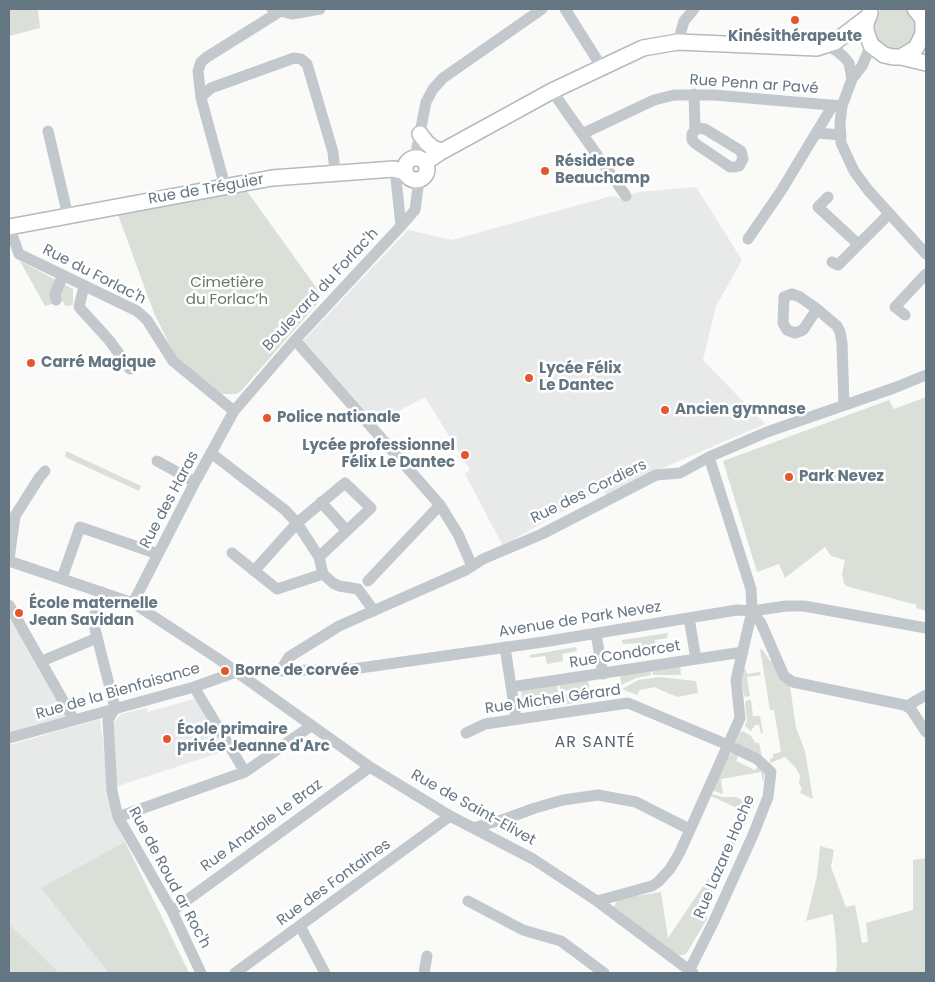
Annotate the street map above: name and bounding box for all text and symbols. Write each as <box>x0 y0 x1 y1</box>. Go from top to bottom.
marker: Kinésithérapeute <box>789 14 801 26</box>
place label: Kinésithérapeute <box>728 28 862 46</box>
street label: Rue Penn ar Pavé <box>689 72 819 98</box>
place label: Résidence Beauchamp <box>555 153 650 188</box>
marker: Résidence Beauchamp <box>539 165 551 177</box>
street label: Rue de Tréguier <box>147 171 265 209</box>
street label: Boulevard du Forlac'h <box>259 225 383 355</box>
street label: Rue du Forlac'h <box>39 241 149 309</box>
park label: Cimetière du Forlac’h <box>186 274 268 309</box>
place label: Carré Magique <box>41 354 156 372</box>
marker: Carré Magique <box>25 357 37 369</box>
place label: Lycée Félix Le Dantec <box>539 360 621 395</box>
marker: Lycée Félix Le Dantec <box>523 372 535 384</box>
place label: Ancien gymnase <box>675 401 806 419</box>
marker: Ancien gymnase <box>659 404 671 416</box>
place label: Police nationale <box>277 409 401 427</box>
marker: Police nationale <box>261 412 273 424</box>
place label: Lycée professionnel Félix Le Dantec <box>302 437 455 472</box>
street label: Rue des Haras <box>137 448 203 552</box>
marker: Lycée professionnel Félix Le Dantec <box>459 449 471 461</box>
street label: Rue des Cordiers <box>528 456 650 528</box>
place label: Park Nevez <box>799 468 884 486</box>
marker: Park Nevez <box>783 471 795 483</box>
place label: École maternelle Jean Savidan <box>29 595 158 630</box>
street label: Avenue de Park Nevez <box>497 598 663 642</box>
marker: École maternelle Jean Savidan <box>13 607 25 619</box>
street label: Rue Condorcet <box>568 637 682 673</box>
street label: Rue de la Bienfaisance <box>34 660 202 724</box>
place label: Borne de corvée <box>235 662 359 680</box>
marker: Borne de corvée <box>219 665 231 677</box>
street label: Rue Michel Gérard <box>484 682 622 718</box>
place label: École primaire privée Jeanne d'Arc <box>177 721 330 756</box>
marker: École primaire privée Jeanne d'Arc <box>161 733 173 745</box>
district label: AR SANTÉ <box>553 733 637 753</box>
street label: Rue de Saint-Elivet <box>408 766 538 850</box>
street label: Rue Anatole Le Braz <box>198 776 326 876</box>
street label: Rue Lazare Hoche <box>691 793 759 921</box>
street label: Rue de Roud ar Roc'h <box>124 804 214 952</box>
street label: Rue des Fontaines <box>274 836 394 930</box>

